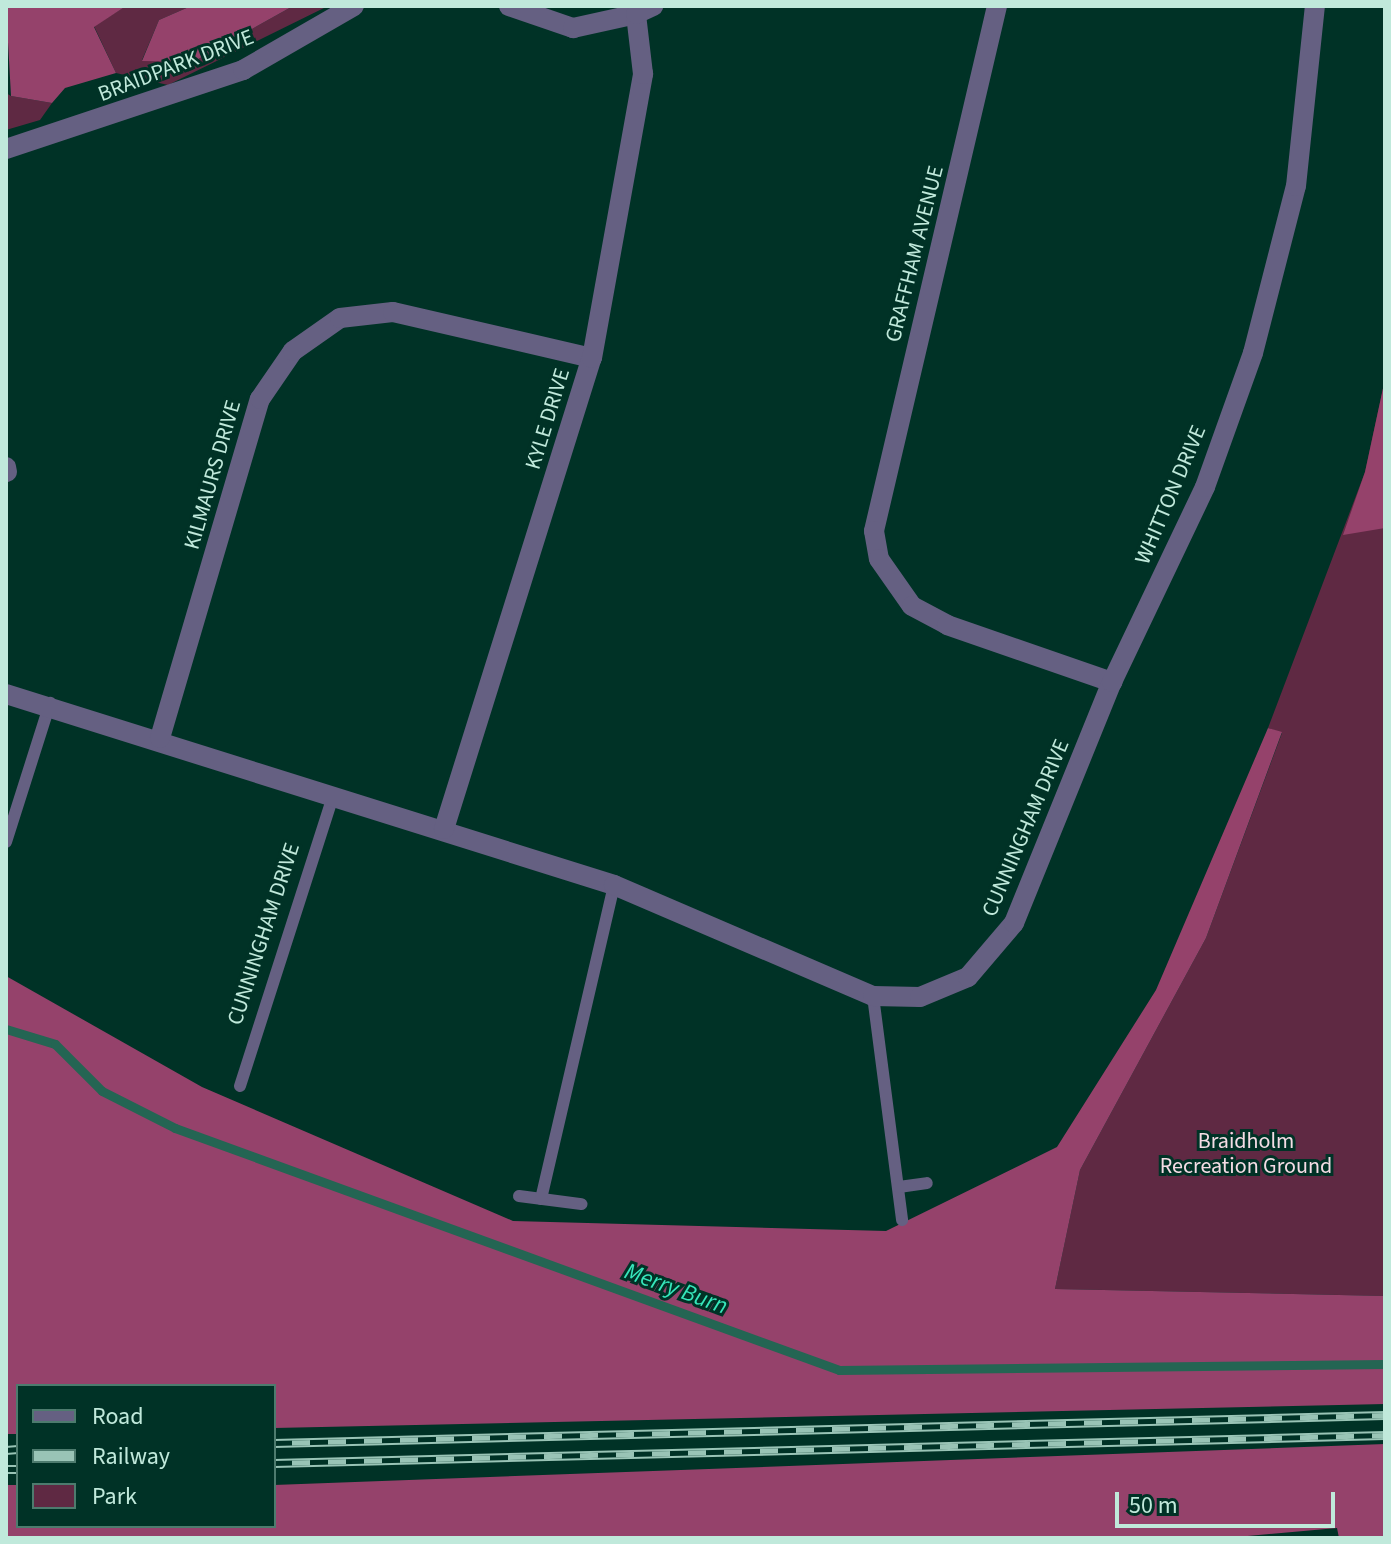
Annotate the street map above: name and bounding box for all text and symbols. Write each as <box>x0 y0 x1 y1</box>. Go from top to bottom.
street label: BRAIDPARK DRIVE <box>95 24 257 108</box>
street label: GRAFFHAM AVENUE <box>880 163 950 345</box>
street label: KYLE DRIVE <box>520 365 576 473</box>
street label: KILMAURS DRIVE <box>179 397 247 553</box>
street label: WHITTON DRIVE <box>1130 422 1212 568</box>
street label: CUNNINGHAM DRIVE <box>977 735 1075 921</box>
street label: CUNNINGHAM DRIVE <box>222 840 306 1028</box>
park label: Braidholm Recreation Ground <box>1160 1128 1332 1180</box>
water label: Merry Burn <box>621 1257 731 1321</box>
legend <box>16 1384 276 1528</box>
text: Road <box>92 1399 144 1434</box>
text: Railway <box>92 1439 170 1474</box>
scale bar <box>1119 1476 1339 1526</box>
text: Park <box>92 1479 137 1514</box>
text: 50 m <box>1129 1488 1178 1523</box>

